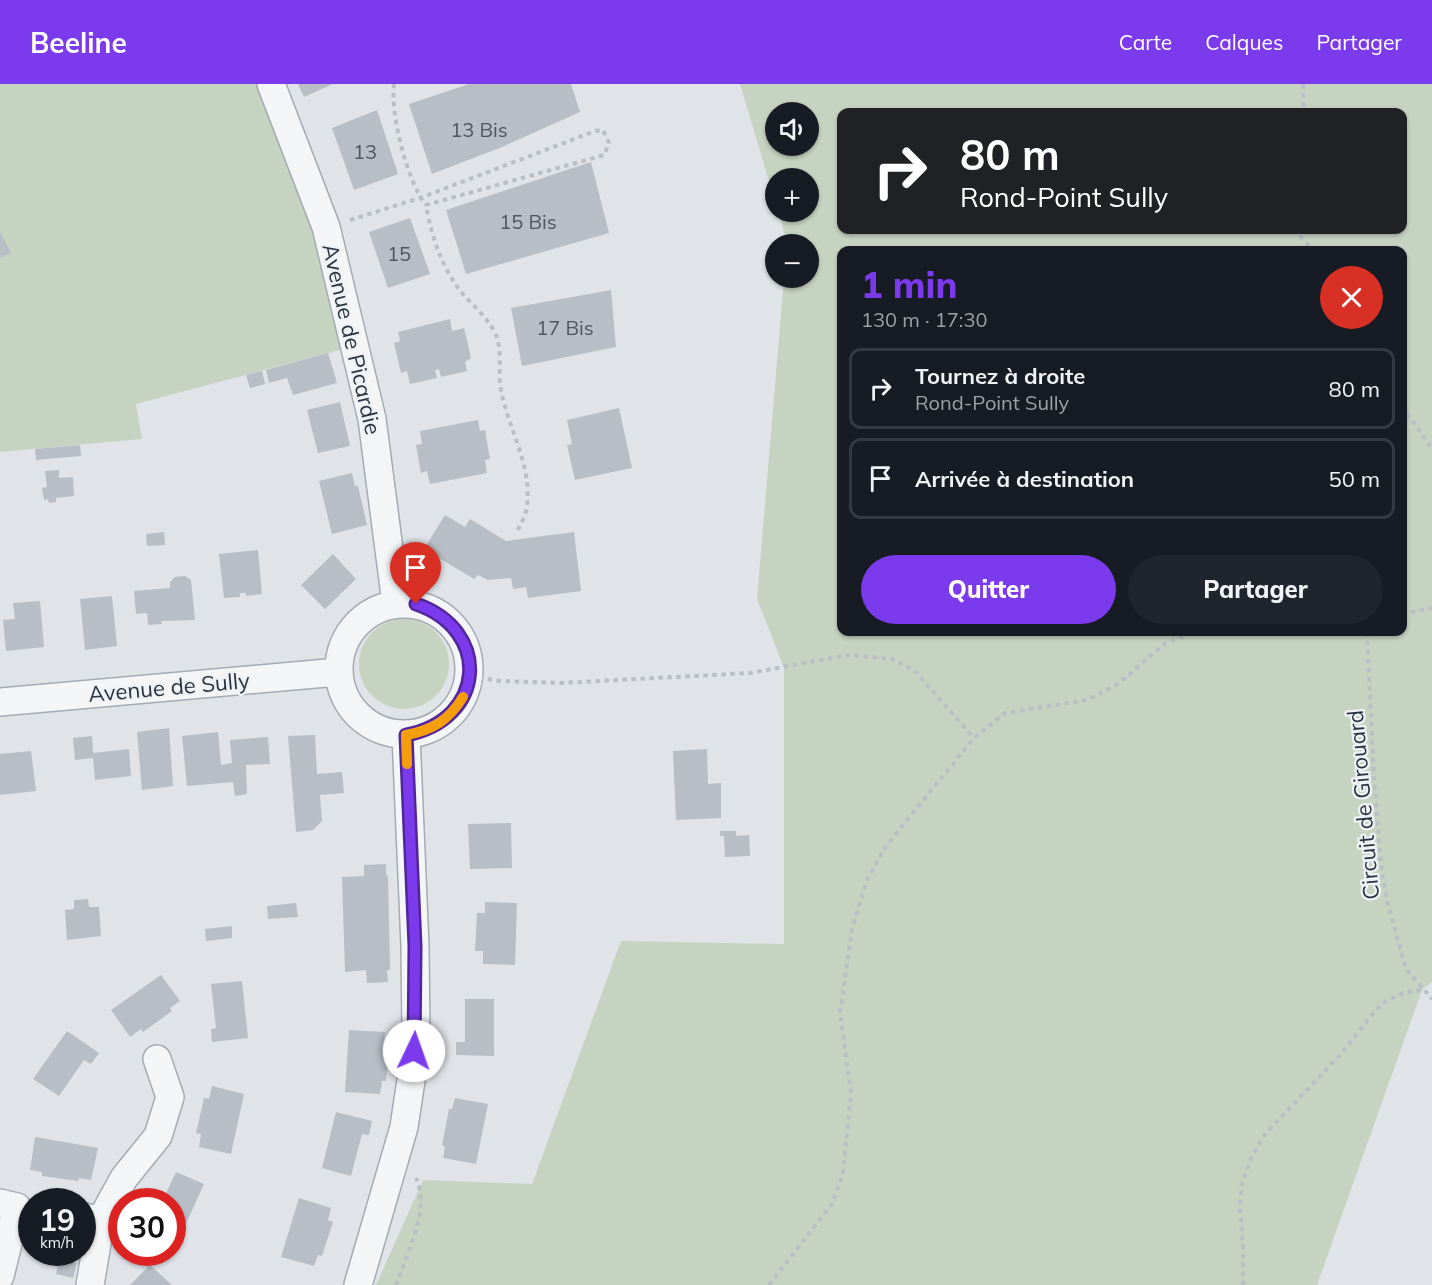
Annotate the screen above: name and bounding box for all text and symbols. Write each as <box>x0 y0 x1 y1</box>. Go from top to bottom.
text: Beeline <box>30 25 127 60</box>
text: Carte <box>1119 29 1172 55</box>
text: Calques <box>1205 29 1283 55</box>
text: Partager <box>1316 29 1402 55</box>
map controls <box>765 102 819 288</box>
button: sound <box>765 102 819 156</box>
house number: 13 Bis <box>450 117 508 142</box>
text: 80 m <box>960 128 1060 181</box>
icon: right <box>861 132 939 210</box>
house number: 13 <box>353 139 377 164</box>
button: + <box>765 168 819 222</box>
text: Rond-Point Sully <box>960 180 1168 214</box>
house number: 15 Bis <box>499 209 557 234</box>
button: − <box>765 234 819 288</box>
street label: Avenue de Picardie <box>316 241 388 437</box>
house number: 15 <box>387 241 411 266</box>
text: 1 min <box>861 262 957 307</box>
button: close <box>1320 266 1383 329</box>
text: 130 m · 17:30 <box>861 307 987 332</box>
house number: 17 Bis <box>536 315 594 340</box>
text: Tournez à droite <box>915 362 1085 390</box>
icon: right <box>864 372 897 405</box>
text: 80 m <box>1329 375 1380 403</box>
text: Rond-Point Sully <box>915 390 1069 415</box>
icon: arrive <box>864 462 897 495</box>
text: Arrivée à destination <box>915 465 1134 493</box>
text: 50 m <box>1329 465 1380 493</box>
pin <box>390 542 441 604</box>
icon: arrive <box>399 551 432 584</box>
button: Quitter <box>861 555 1116 624</box>
button: Partager <box>1128 555 1383 624</box>
street label: Avenue de Sully <box>87 666 251 708</box>
street label: Circuit de Girouard <box>1341 709 1385 901</box>
position arrow <box>382 1019 446 1083</box>
speed limit sign: 30 <box>108 1188 186 1266</box>
text: 19 <box>39 1201 75 1239</box>
text: km/h <box>40 1233 74 1252</box>

